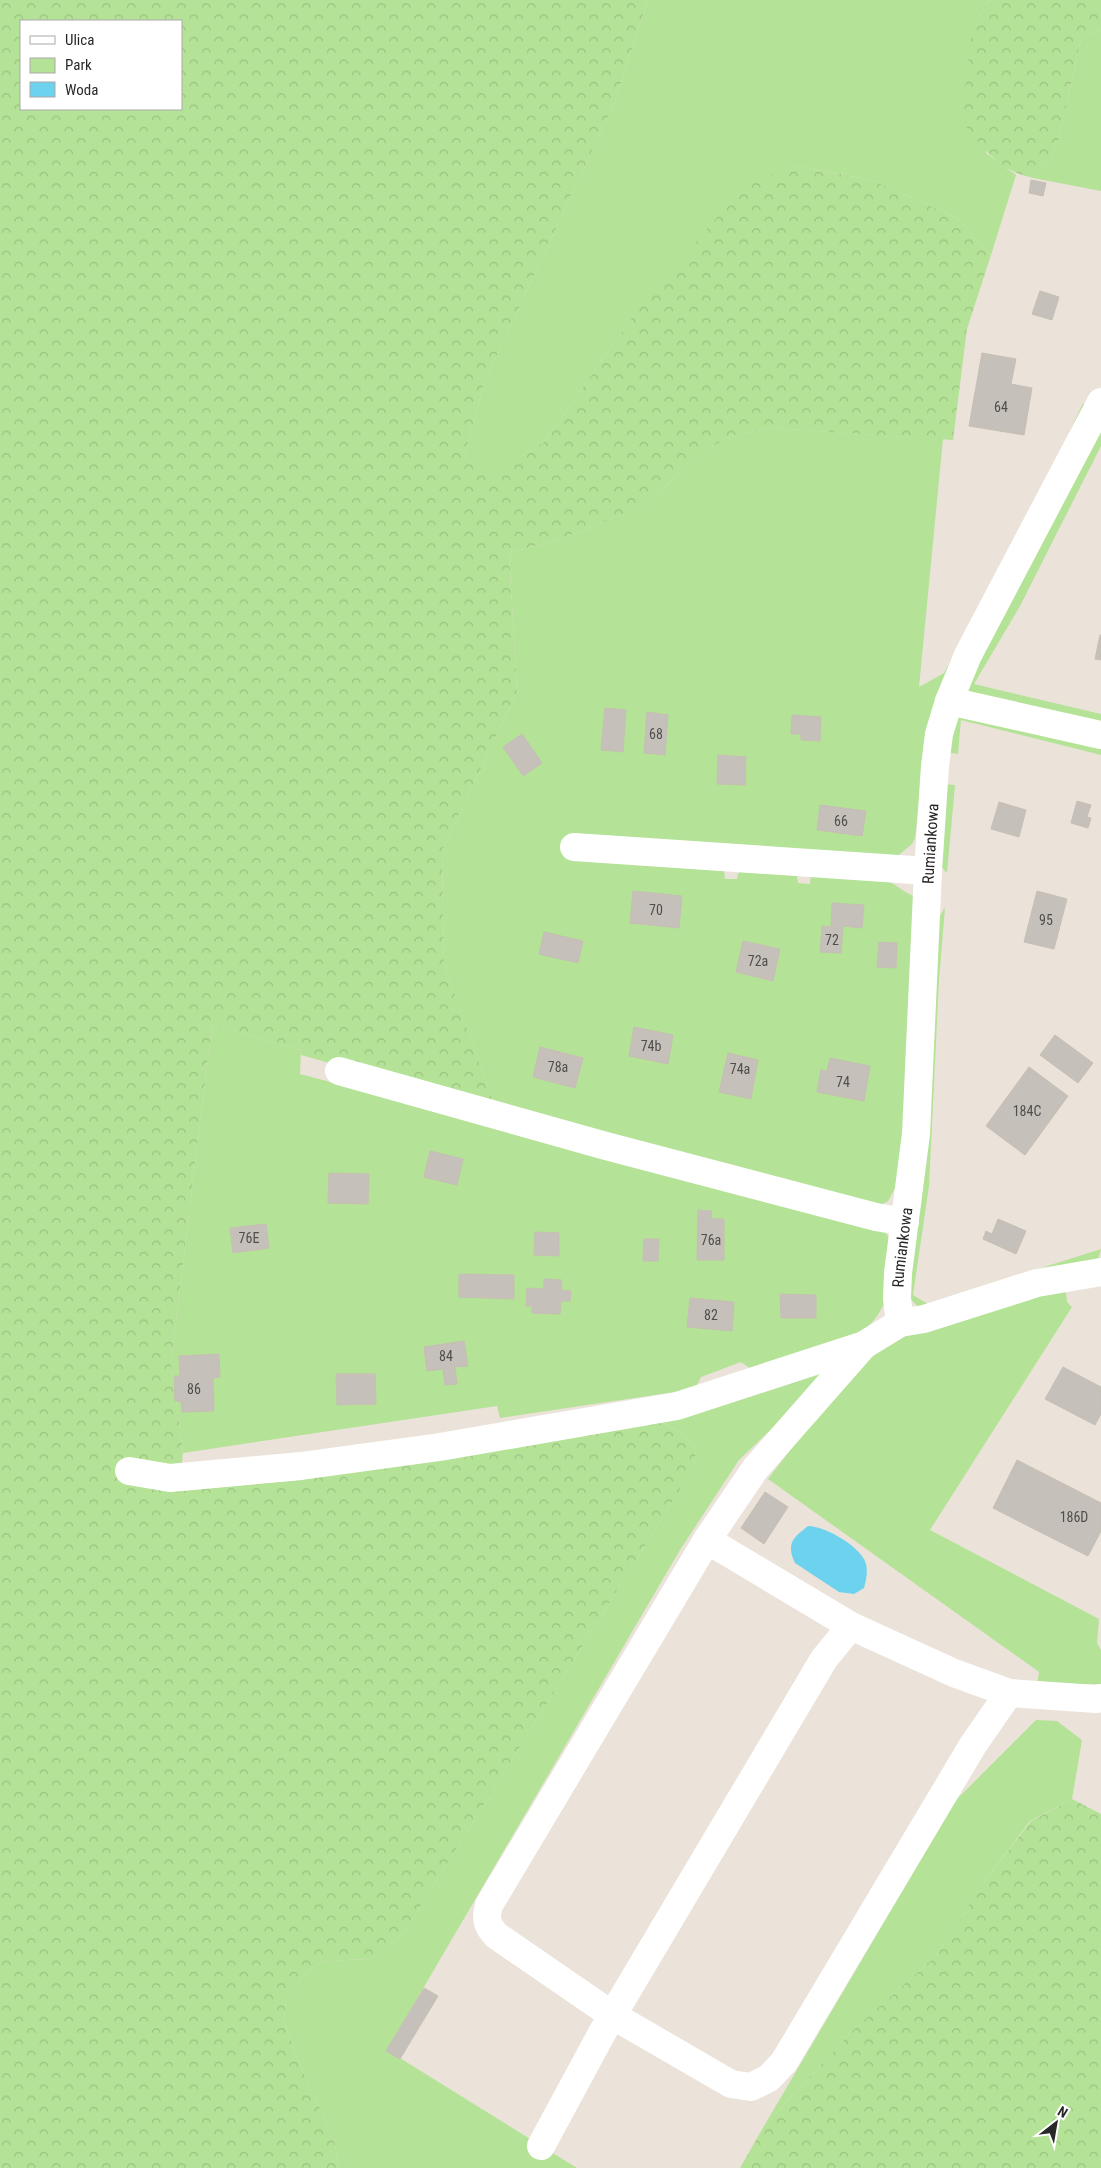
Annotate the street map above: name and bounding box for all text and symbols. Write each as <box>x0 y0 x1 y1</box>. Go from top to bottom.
legend <box>20 20 182 110</box>
text: Ulica <box>65 31 94 49</box>
text: Park <box>65 56 92 74</box>
text: Woda <box>65 81 98 99</box>
house number: 64 <box>994 399 1008 415</box>
house number: 68 <box>649 726 663 742</box>
street label: Rumiankowa <box>918 803 942 884</box>
house number: 66 <box>834 813 848 829</box>
house number: 70 <box>649 902 663 918</box>
house number: 95 <box>1039 912 1053 928</box>
house number: 72 <box>825 932 839 948</box>
house number: 72a <box>748 953 768 969</box>
house number: 74b <box>641 1038 661 1054</box>
house number: 78a <box>548 1059 568 1075</box>
house number: 74a <box>730 1061 750 1077</box>
house number: 74 <box>836 1074 850 1090</box>
house number: 184C <box>1013 1103 1041 1119</box>
street label: Rumiankowa <box>888 1206 916 1288</box>
house number: 76E <box>239 1230 259 1246</box>
house number: 76a <box>701 1232 721 1248</box>
house number: 82 <box>704 1307 718 1323</box>
house number: 84 <box>439 1348 453 1364</box>
house number: 86 <box>187 1381 201 1397</box>
house number: 186D <box>1060 1509 1088 1525</box>
north arrow <box>1031 2098 1081 2148</box>
text: N <box>1055 2103 1070 2121</box>

